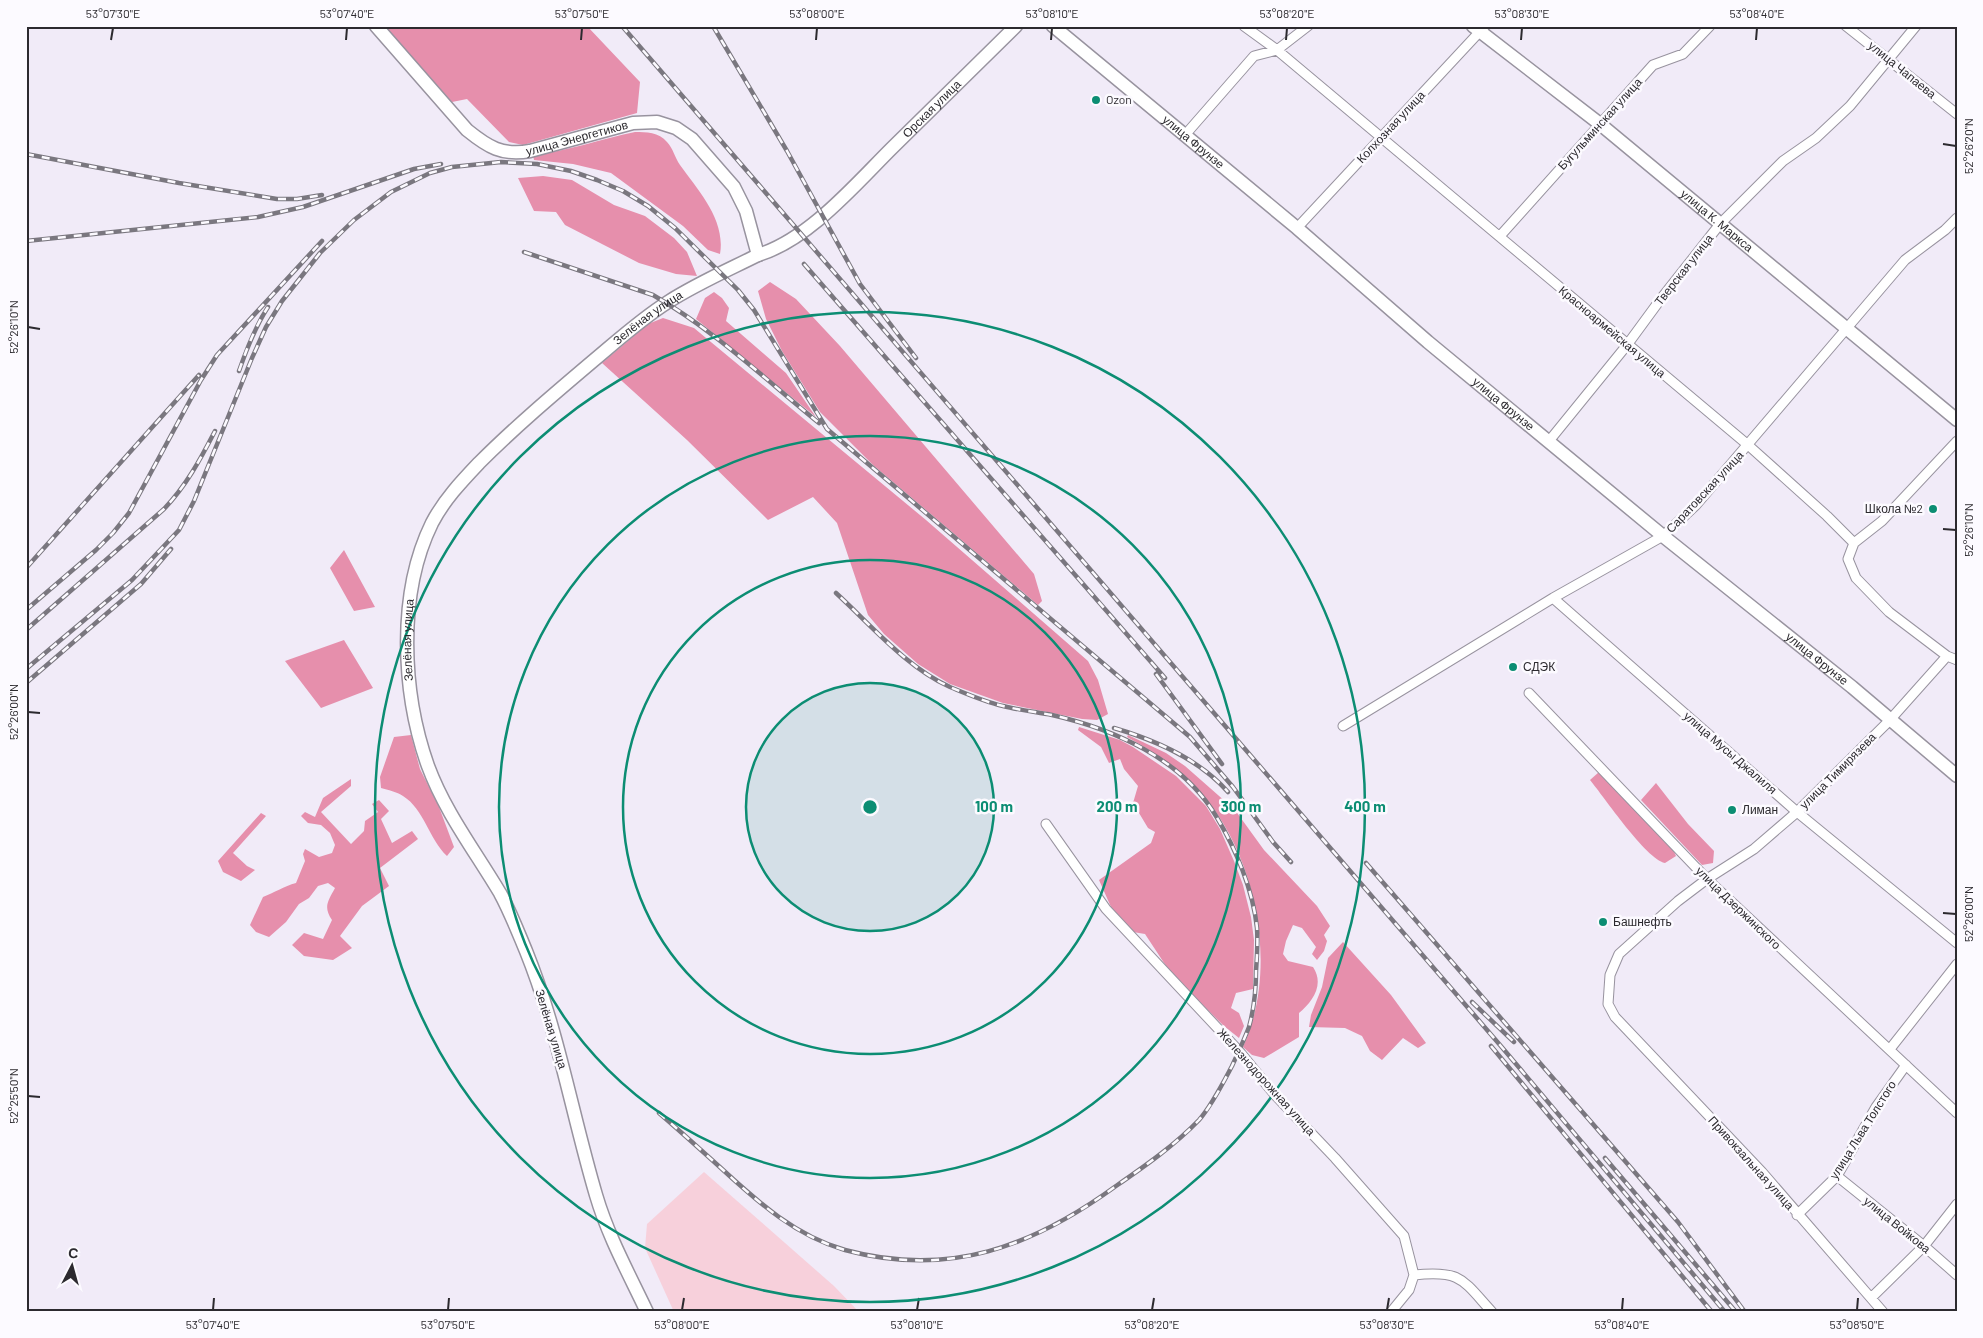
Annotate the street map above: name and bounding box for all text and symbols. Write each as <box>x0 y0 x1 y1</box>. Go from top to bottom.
text: 53°07'30"E <box>86 6 140 20</box>
text: 53°07'40"E <box>320 6 374 20</box>
text: 53°07'50"E <box>555 6 609 20</box>
text: 53°08'00"E <box>789 6 845 20</box>
text: 53°08'10"E <box>1026 6 1078 20</box>
text: 53°08'20"E <box>1259 6 1315 20</box>
text: 53°08'30"E <box>1495 6 1549 20</box>
text: 53°08'40"E <box>1729 6 1785 20</box>
street label: улица Чапаева <box>1865 38 1939 102</box>
street label: Бугульминская улица <box>1554 74 1645 173</box>
street label: Орская улица <box>899 76 963 140</box>
street label: Колхозная улица <box>1353 87 1428 166</box>
place label: Ozon <box>1106 92 1132 106</box>
marker: Ozon <box>1090 94 1102 106</box>
street label: улица Фрунзе <box>1160 112 1228 171</box>
street label: улица Энергетиков <box>525 117 629 159</box>
text: 52°26'20"N <box>1961 118 1975 174</box>
street label: улица К. Маркса <box>1678 186 1757 254</box>
street label: Тверская улица <box>1651 231 1716 308</box>
street label: Красноармейская улица <box>1556 283 1669 381</box>
street label: Зелёная улица <box>610 287 685 347</box>
text: 52°26'10"N <box>6 300 20 354</box>
street label: улица Фрунзе <box>1470 374 1538 433</box>
street label: Саратовская улица <box>1663 447 1747 536</box>
place label: Школа №2 <box>1865 501 1923 515</box>
marker: Школа №2 <box>1927 503 1939 515</box>
text: 52°26'10"N <box>1961 503 1975 557</box>
street label: Зелёная улица <box>399 598 416 682</box>
street label: улица Фрунзе <box>1783 629 1852 687</box>
place label: СДЭК <box>1523 659 1555 674</box>
marker: СДЭК <box>1507 661 1519 673</box>
text: 52°26'00"N <box>6 684 20 740</box>
street label: улица Мусы Джалиля <box>1681 708 1780 797</box>
street label: улица Тимирязева <box>1796 729 1879 812</box>
text: 100 m <box>975 797 1013 815</box>
text: 200 m <box>1096 797 1138 815</box>
text: 300 m <box>1221 797 1261 815</box>
text: 400 m <box>1344 797 1386 815</box>
centre of rings <box>861 798 879 816</box>
place label: Лиман <box>1742 802 1778 816</box>
marker: Лиман <box>1726 804 1738 816</box>
street label: улица Дзержинского <box>1693 863 1784 952</box>
text: 52°26'00"N <box>1961 886 1975 942</box>
place label: Башнефть <box>1613 914 1672 929</box>
marker: Башнефть <box>1597 916 1609 928</box>
street label: Зелёная улица <box>532 987 571 1071</box>
street label: Железнодорожная улица <box>1214 1025 1319 1139</box>
text: 52°25'50"N <box>6 1068 20 1124</box>
street label: улица Льва Толстого <box>1826 1077 1899 1182</box>
street label: Привокзальная улица <box>1705 1113 1798 1213</box>
street label: улица Войкова <box>1861 1193 1934 1256</box>
north arrow <box>48 1240 98 1290</box>
text: С <box>67 1244 79 1262</box>
text: 53°07'40"E <box>186 1317 240 1331</box>
text: 53°07'50"E <box>421 1317 475 1331</box>
text: 53°08'00"E <box>654 1317 710 1331</box>
text: 53°08'10"E <box>891 1317 943 1331</box>
text: 53°08'20"E <box>1124 1317 1180 1331</box>
text: 53°08'30"E <box>1360 1317 1414 1331</box>
text: 53°08'40"E <box>1594 1317 1650 1331</box>
text: 53°08'50"E <box>1830 1317 1884 1331</box>

